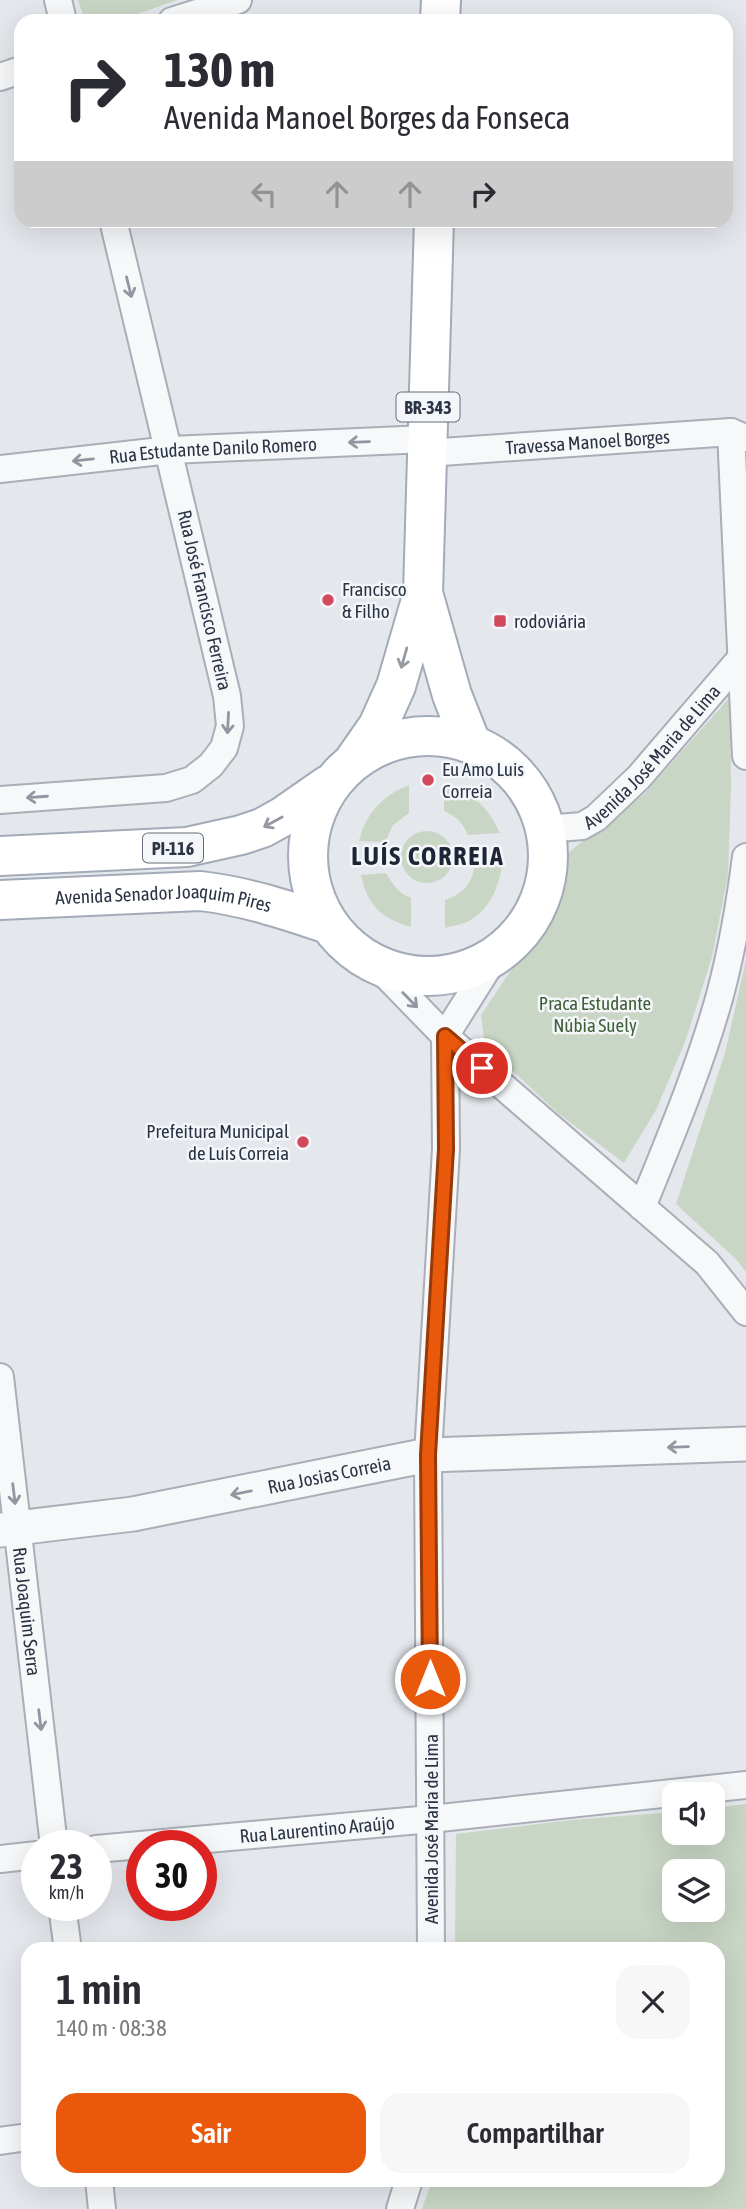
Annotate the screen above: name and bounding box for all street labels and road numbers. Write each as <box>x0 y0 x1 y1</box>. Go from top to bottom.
road number: BR-343 <box>396 393 460 422</box>
street label: Travessa Manoel Borges <box>505 425 671 459</box>
street label: Rua Estudante Danilo Romero <box>108 433 317 468</box>
street label: Rua José Francisco Ferreira <box>174 508 236 692</box>
street label: Avenida José Maria de Lima <box>580 680 724 834</box>
road number: PI-116 <box>143 834 203 862</box>
street label: Avenida Senador Joaquim Pires <box>55 880 274 916</box>
street label: Rua Josias Correia <box>266 1452 393 1498</box>
street label: Rua Joaquim Serra <box>9 1546 45 1677</box>
street label: Avenida José Maria de Lima <box>420 1734 442 1924</box>
street label: Rua Laurentino Araújo <box>239 1811 396 1847</box>

